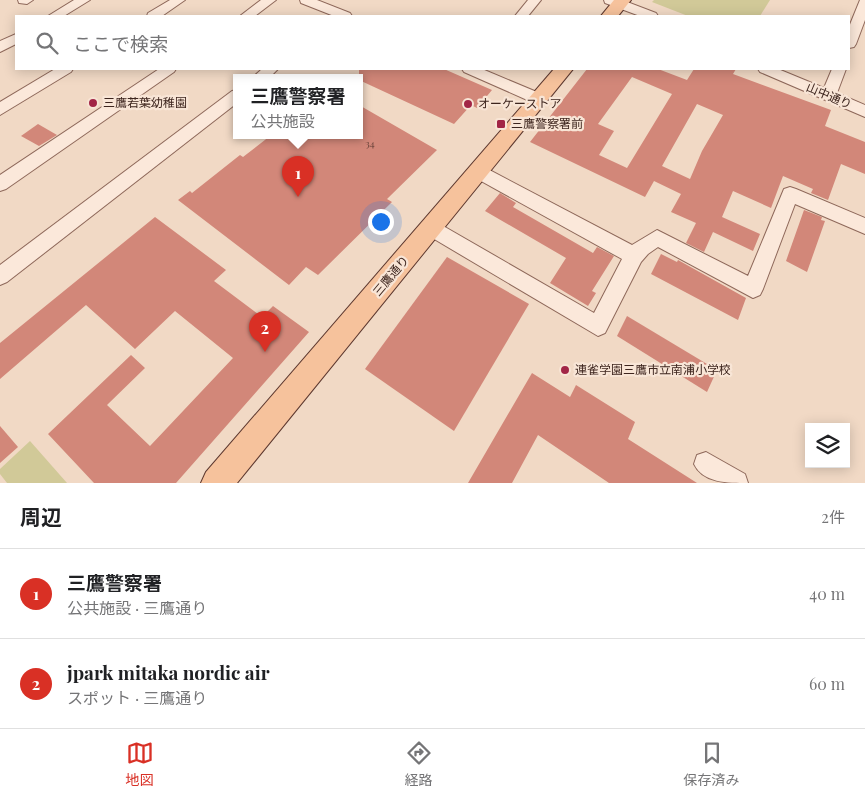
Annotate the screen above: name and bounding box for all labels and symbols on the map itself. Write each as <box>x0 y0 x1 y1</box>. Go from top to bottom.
street label: 山中通り <box>804 78 855 112</box>
place label: 三鷹若葉幼稚園 <box>103 94 187 110</box>
place label: オーケーストア <box>478 95 561 111</box>
marker: 三鷹若葉幼稚園 <box>87 97 99 109</box>
marker: オーケーストア <box>462 98 474 110</box>
place label: 三鷹警察署前 <box>511 115 583 131</box>
marker: 三鷹警察署前 <box>495 118 507 130</box>
house number: 34 <box>365 136 375 150</box>
pin: 1 <box>282 156 314 197</box>
your location <box>368 209 394 235</box>
street label: 三鷹通り <box>369 252 412 299</box>
pin: 2 <box>249 311 281 352</box>
place label: 連雀学園三鷹市立南浦小学校 <box>575 361 731 377</box>
marker: 連雀学園三鷹市立南浦小学校 <box>559 364 571 376</box>

